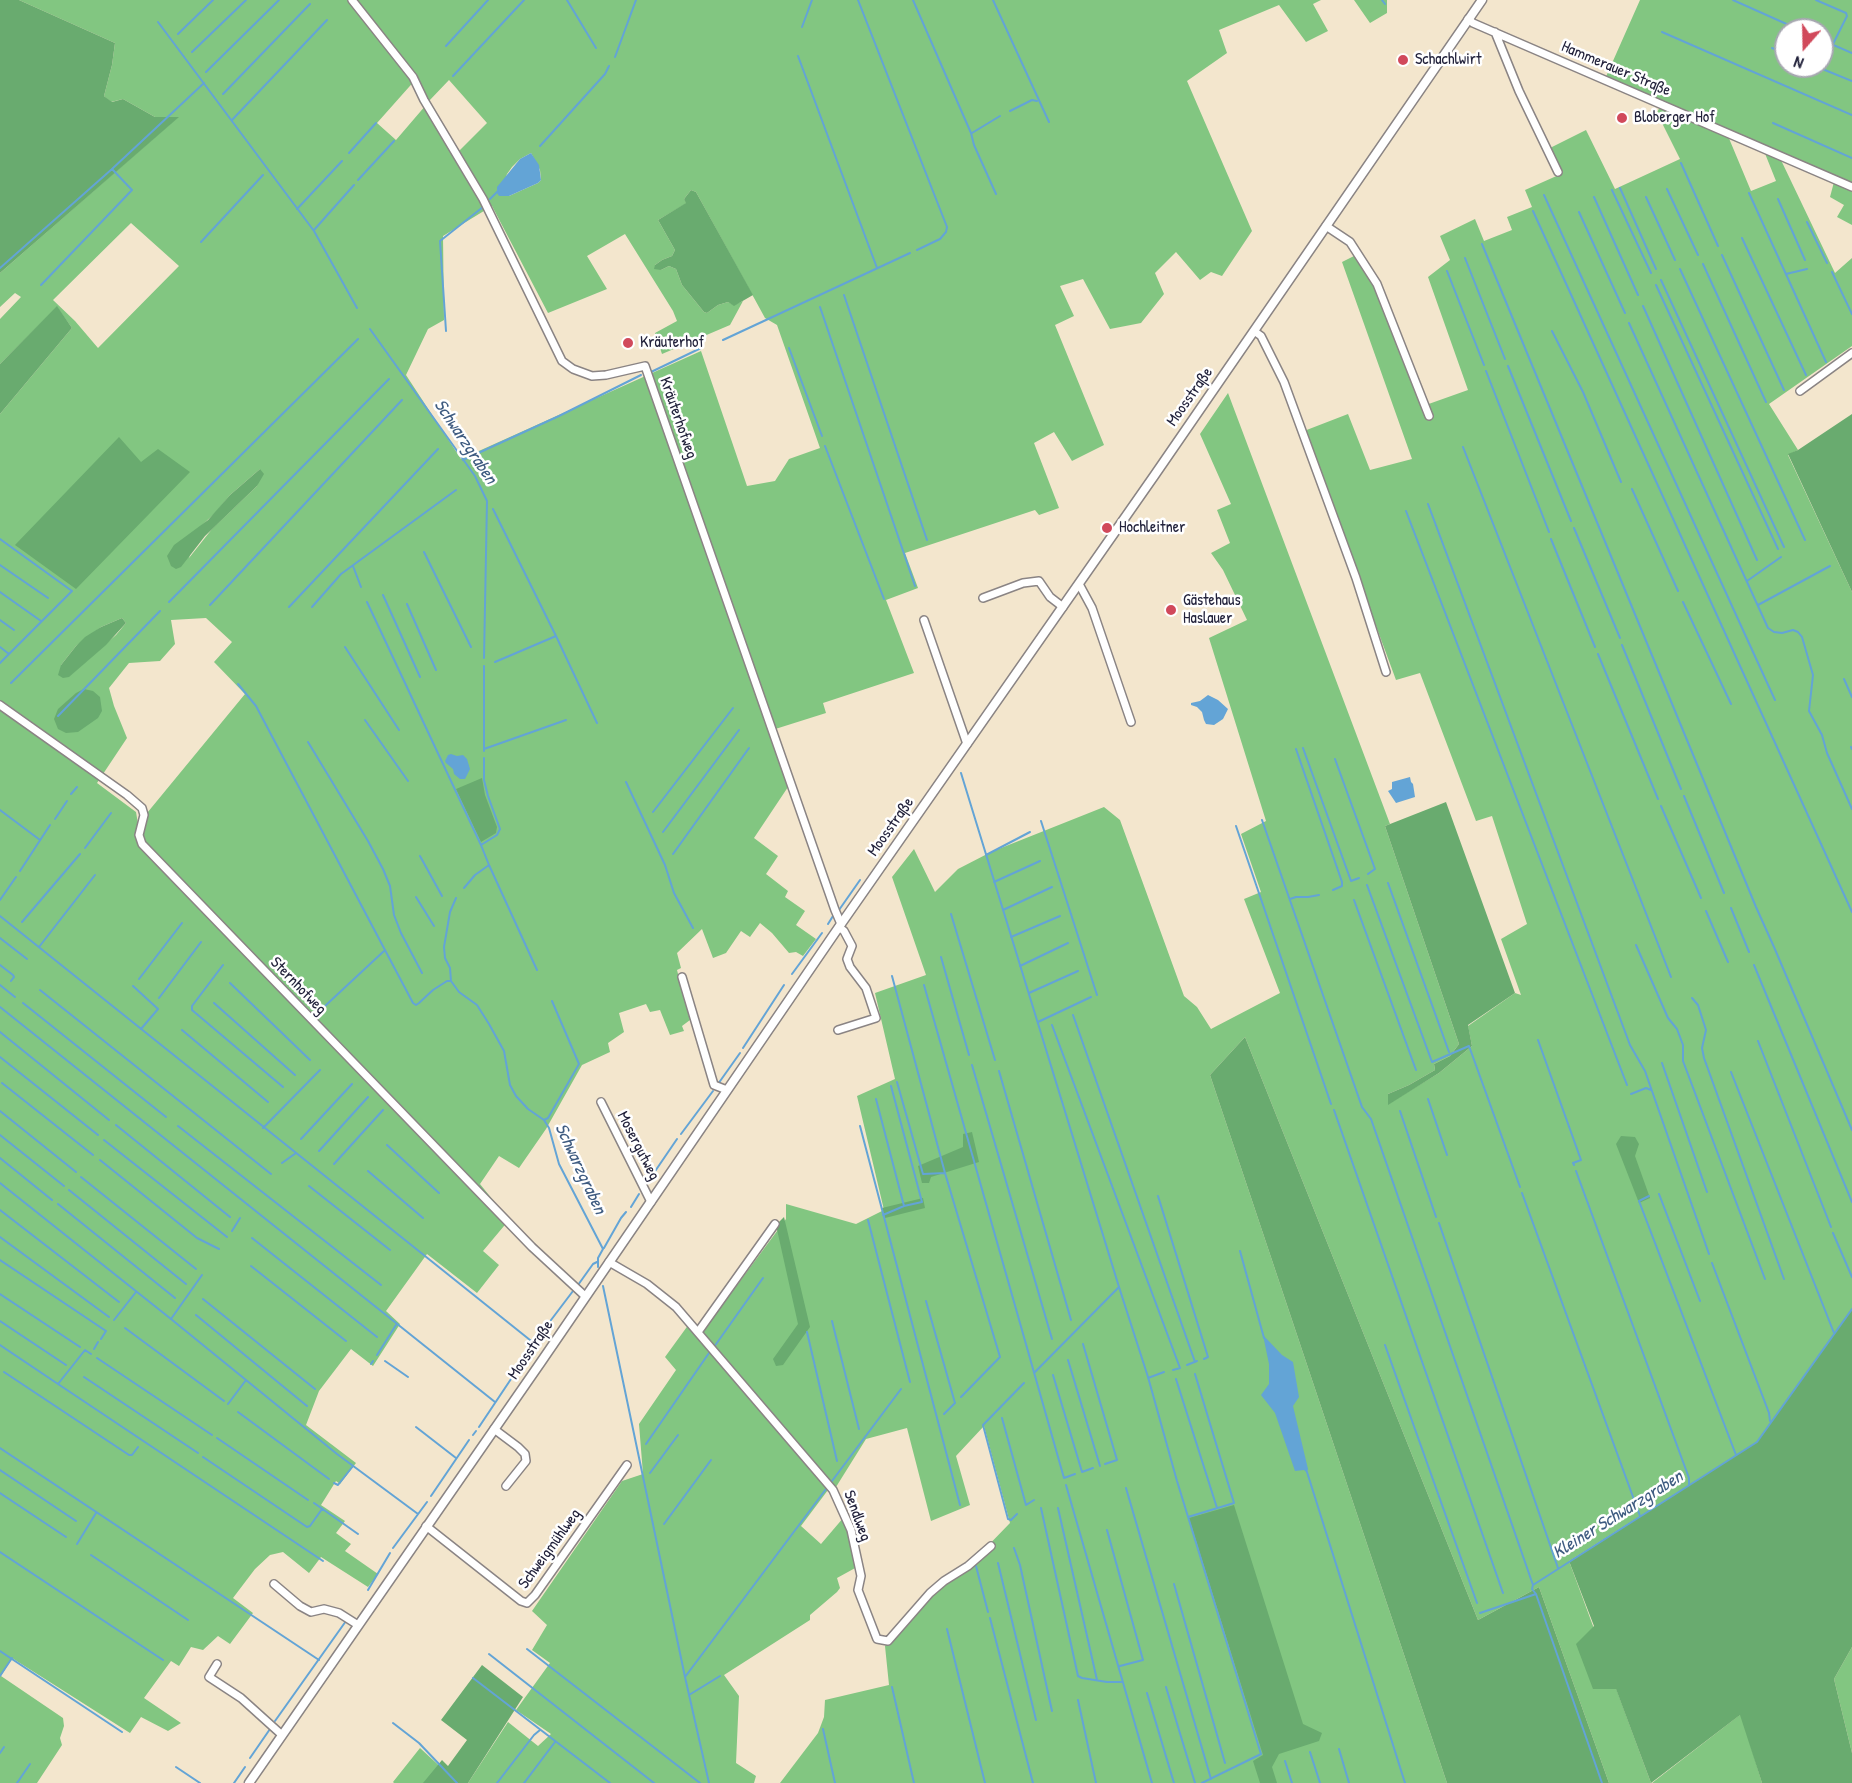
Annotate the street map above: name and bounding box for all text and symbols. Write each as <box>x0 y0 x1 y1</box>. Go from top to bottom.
north arrow <box>1774 18 1834 78</box>
street label: Hammerauer Straße <box>1558 37 1674 101</box>
place label: Schachlwirt <box>1415 50 1481 70</box>
text: N <box>1791 51 1806 75</box>
marker: Schachlwirt <box>1396 53 1410 67</box>
place label: Bloberger Hof <box>1634 108 1715 128</box>
marker: Bloberger Hof <box>1615 111 1629 125</box>
place label: Kräuterhof <box>640 333 704 353</box>
marker: Kräuterhof <box>621 336 635 350</box>
street label: Moosstraße <box>1163 364 1217 430</box>
street label: Kräuterhofweg <box>655 375 701 461</box>
water label: Schwarzgraben <box>429 396 501 488</box>
place label: Hochleitner <box>1119 518 1185 538</box>
marker: Hochleitner <box>1100 521 1114 535</box>
place label: Gästehaus Haslauer <box>1183 591 1241 629</box>
marker: Gästehaus Haslauer <box>1164 603 1178 617</box>
street label: Moosstraße <box>864 794 918 860</box>
street label: Sternhofweg <box>266 953 330 1019</box>
street label: Mosergutweg <box>613 1108 663 1184</box>
water label: Schwarzgraben <box>550 1120 610 1218</box>
street label: Moosstraße <box>504 1317 558 1383</box>
water label: Kleiner Schwarzgraben <box>1549 1466 1687 1564</box>
street label: Sendlweg <box>839 1488 875 1544</box>
street label: Schweigmühlweg <box>515 1505 585 1593</box>

